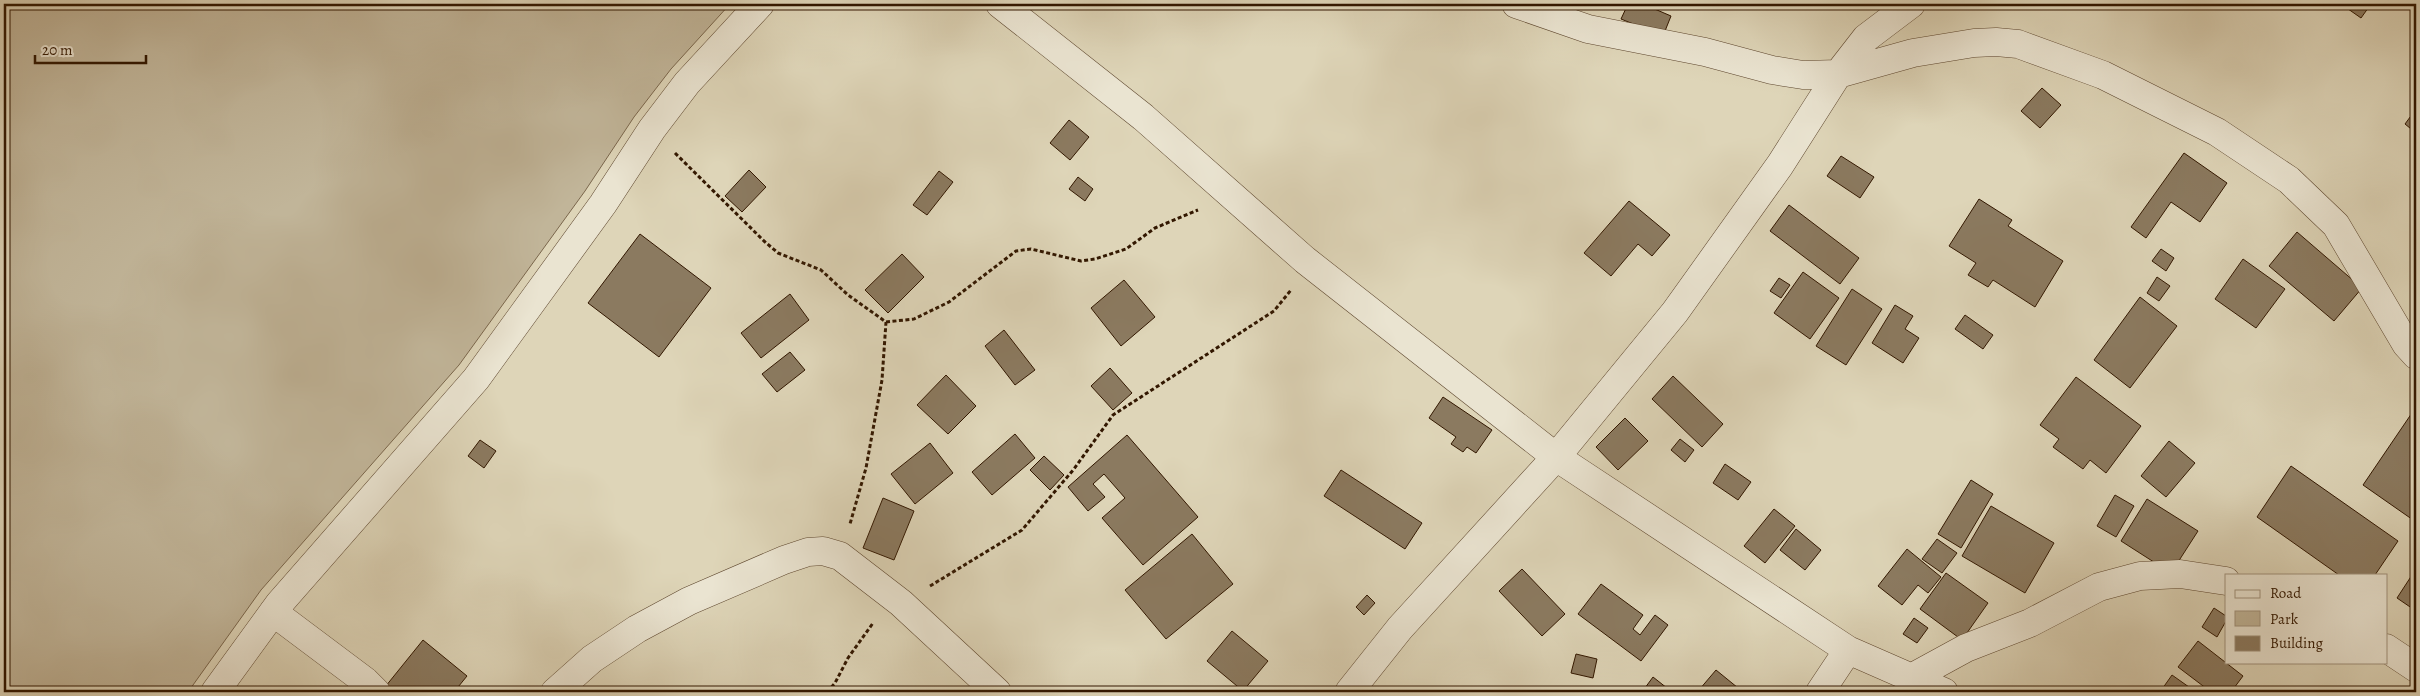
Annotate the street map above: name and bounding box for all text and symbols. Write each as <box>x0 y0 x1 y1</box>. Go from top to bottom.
scale bar <box>35 32 146 64</box>
text: 20 m <box>42 40 73 60</box>
legend <box>2225 574 2388 664</box>
text: Road <box>2270 583 2302 603</box>
text: Park <box>2270 609 2299 629</box>
text: Building <box>2270 633 2323 653</box>

